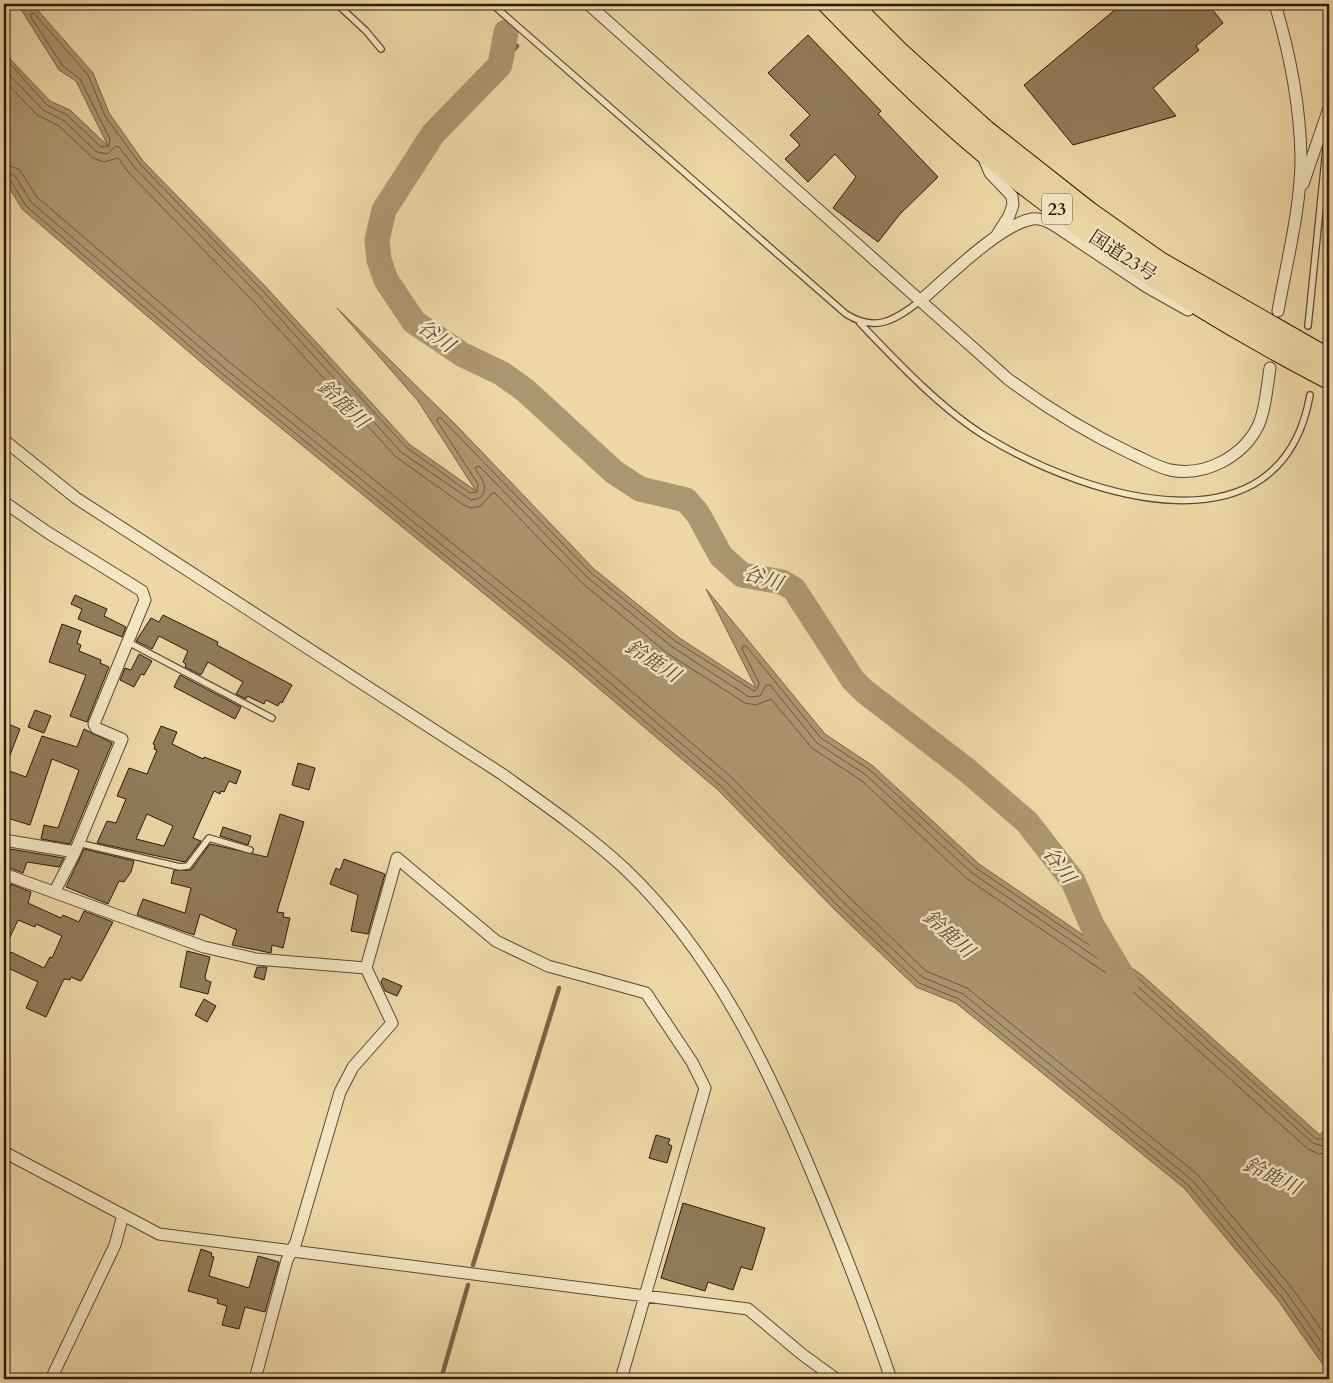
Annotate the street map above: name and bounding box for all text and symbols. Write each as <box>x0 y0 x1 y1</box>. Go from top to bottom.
road number: 23 <box>1042 193 1072 224</box>
street label: 国道23号 <box>1084 224 1162 288</box>
water label: 谷川 <box>412 313 462 360</box>
water label: 鈴鹿川 <box>312 374 376 436</box>
water label: 谷川 <box>740 559 788 598</box>
water label: 鈴鹿川 <box>620 633 687 690</box>
water label: 谷川 <box>1036 841 1083 891</box>
water label: 鈴鹿川 <box>918 904 982 965</box>
water label: 鈴鹿川 <box>1239 1151 1307 1202</box>

